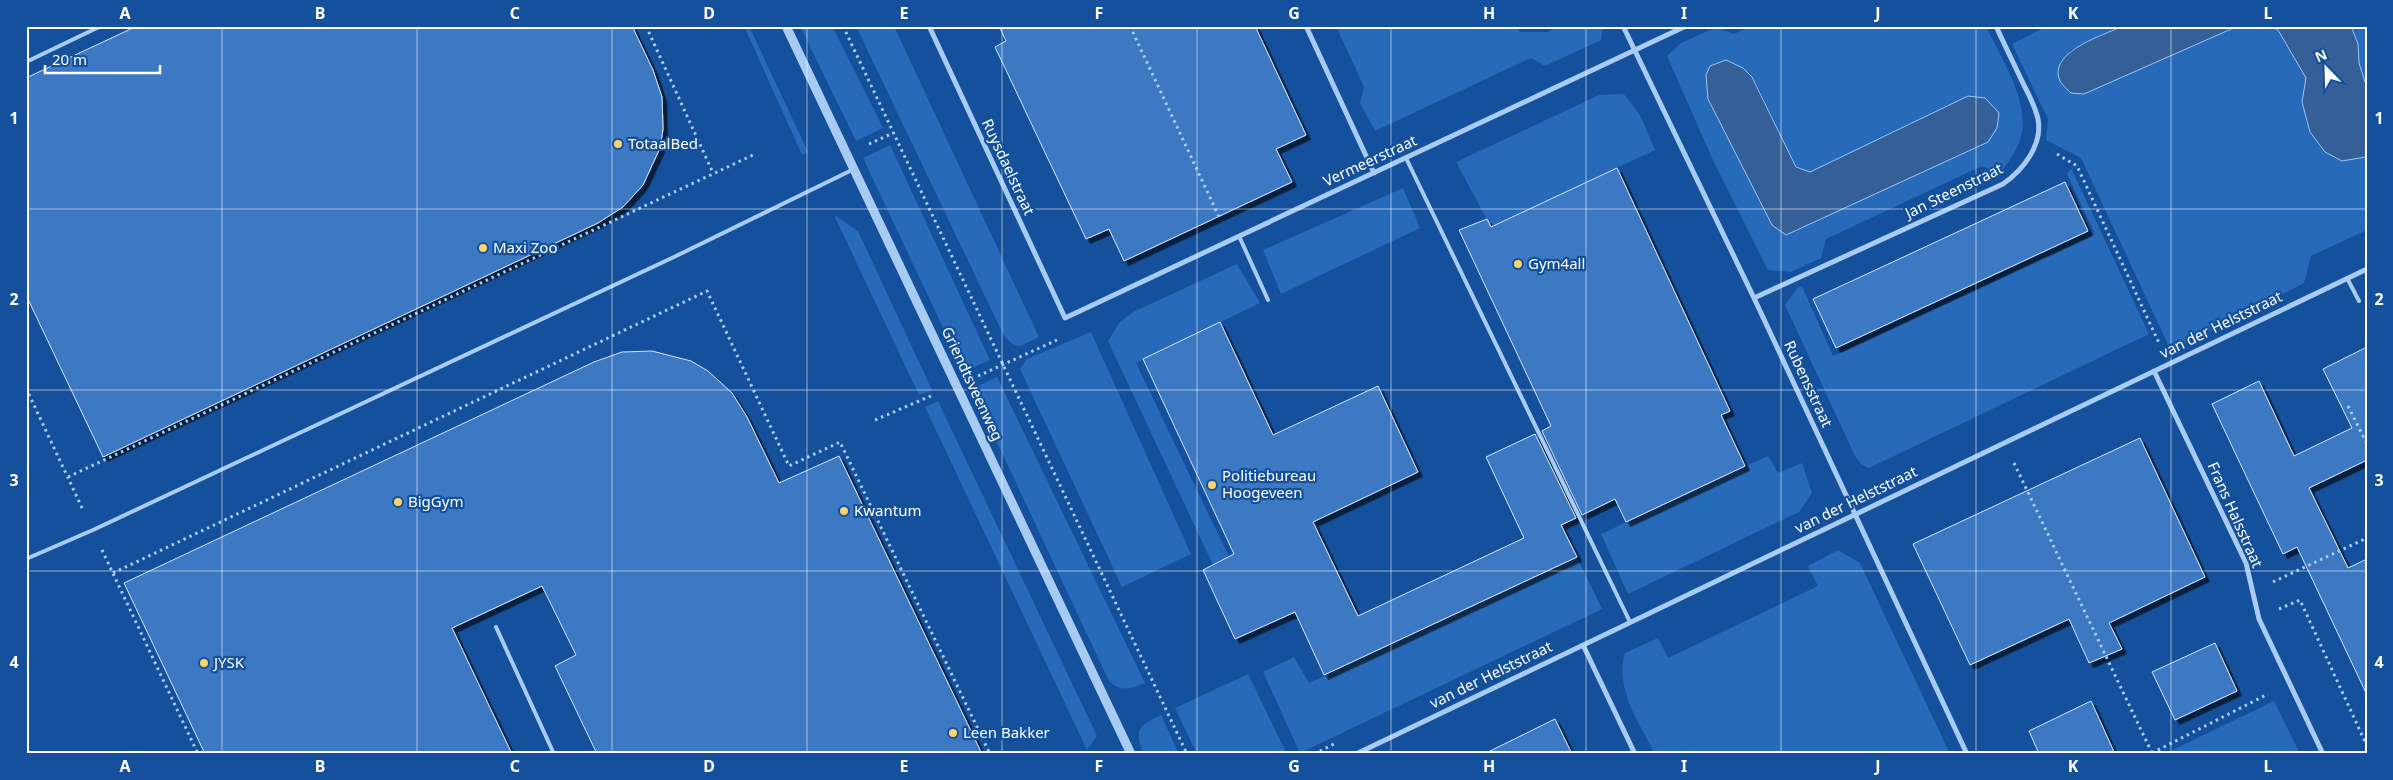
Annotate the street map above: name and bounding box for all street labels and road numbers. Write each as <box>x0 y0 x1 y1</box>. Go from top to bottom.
street label: Ruysdaelstraat <box>978 115 1040 219</box>
street label: Vermeerstraat <box>1319 129 1420 191</box>
street label: Jan Steenstraat <box>1900 158 2006 223</box>
street label: van der Helststraat <box>2156 286 2286 362</box>
street label: Griendtsveenweg <box>938 323 1008 444</box>
street label: Rubensstraat <box>1780 337 1838 431</box>
street label: Frans Halsstraat <box>2204 459 2268 571</box>
street label: van der Helststraat <box>1791 461 1921 537</box>
street label: van der Helststraat <box>1426 636 1556 712</box>

